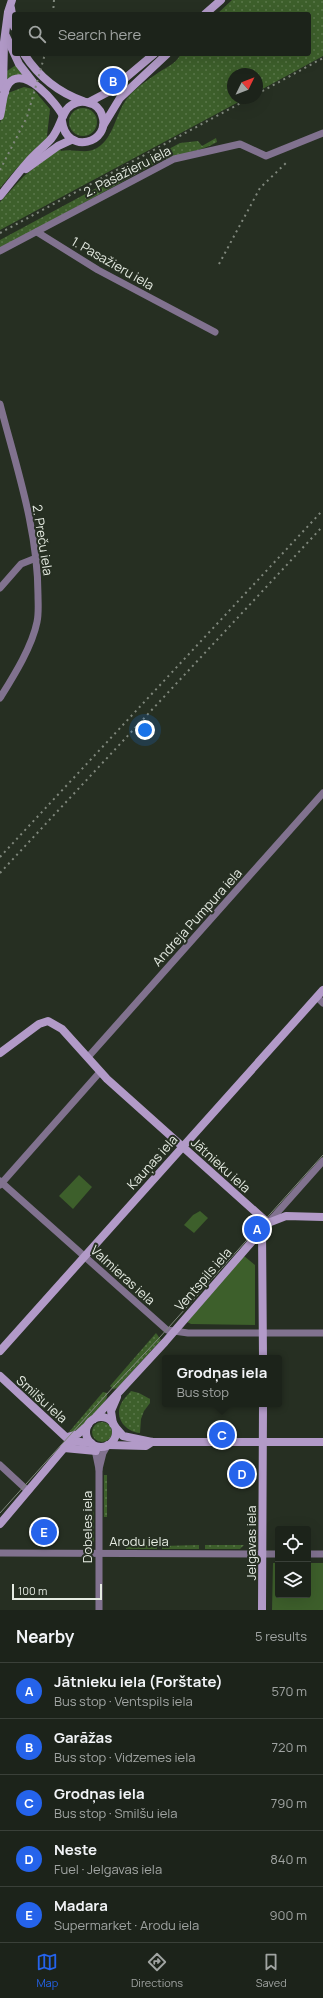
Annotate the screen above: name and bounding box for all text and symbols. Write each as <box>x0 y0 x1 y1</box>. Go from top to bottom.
search box <box>12 12 311 56</box>
icon: search <box>26 23 48 45</box>
text: Search here <box>58 24 141 45</box>
pin: B <box>100 66 126 96</box>
north arrow <box>227 68 263 104</box>
street label: 2. Pasažieru iela <box>80 141 174 201</box>
street label: 1. Pasažieru iela <box>68 232 158 294</box>
street label: 2. Preču iela <box>28 503 58 577</box>
your location <box>135 720 155 740</box>
street label: Andreja Pumpura iela <box>148 864 246 970</box>
street label: Kauņas iela <box>123 1131 181 1193</box>
street label: Jātnieku iela <box>187 1133 255 1197</box>
pin: A <box>244 1214 270 1244</box>
street label: Valmieras iela <box>87 1241 159 1309</box>
street label: Ventspils iela <box>171 1244 235 1314</box>
popup <box>162 1355 282 1407</box>
text: Grodņas iela <box>177 1362 267 1383</box>
street label: Smilšu iela <box>13 1371 71 1427</box>
text: Bus stop <box>177 1383 229 1401</box>
pin: C <box>209 1420 235 1450</box>
pin: D <box>229 1459 255 1489</box>
street label: Dobeles iela <box>78 1491 96 1563</box>
street label: Jelgavas iela <box>242 1505 260 1581</box>
pin: E <box>31 1517 57 1547</box>
map controls <box>275 1526 311 1598</box>
button: locate <box>275 1526 311 1562</box>
street label: Arodu iela <box>109 1532 169 1550</box>
button: layers <box>275 1562 311 1598</box>
scale bar <box>12 1582 102 1601</box>
text: 100 m <box>18 1583 47 1598</box>
text: Nearby <box>16 1625 74 1648</box>
text: 5 results <box>255 1627 307 1645</box>
text: Jātnieku iela (Forštate) <box>54 1671 223 1692</box>
text: A <box>25 1682 33 1700</box>
text: 570 m <box>271 1682 307 1700</box>
text: Bus stop · Ventspils iela <box>54 1692 193 1710</box>
text: Garāžas <box>54 1727 112 1748</box>
text: B <box>25 1738 33 1756</box>
text: 720 m <box>272 1738 307 1756</box>
text: Bus stop · Vidzemes iela <box>54 1748 195 1766</box>
text: Grodņas iela <box>54 1783 145 1804</box>
text: C <box>24 1794 34 1812</box>
text: 790 m <box>271 1794 307 1812</box>
text: Bus stop · Smilšu iela <box>54 1804 178 1822</box>
text: Neste <box>54 1839 97 1860</box>
text: D <box>24 1850 34 1868</box>
text: 840 m <box>270 1850 307 1868</box>
text: Fuel · Jelgavas iela <box>54 1860 162 1878</box>
text: Madara <box>54 1895 108 1916</box>
text: E <box>25 1906 33 1924</box>
text: 900 m <box>269 1906 307 1924</box>
text: Supermarket · Arodu iela <box>54 1916 199 1934</box>
tab: Map <box>36 1951 58 1990</box>
tab: Directions <box>131 1951 183 1990</box>
tab: Saved <box>256 1951 287 1990</box>

